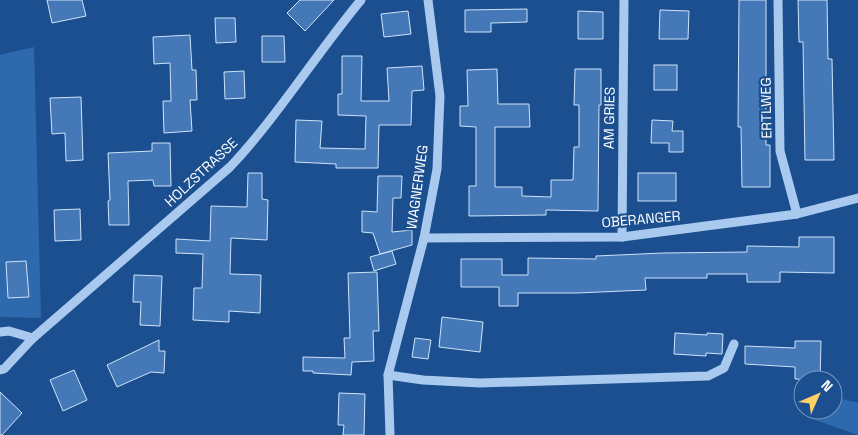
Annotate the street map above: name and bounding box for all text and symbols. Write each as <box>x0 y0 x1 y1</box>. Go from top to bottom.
street label: ERTLWEG <box>756 77 776 139</box>
street label: AM GRIES <box>599 87 619 149</box>
street label: HOLZSTRASSE <box>161 134 241 210</box>
street label: WAGNERWEG <box>402 144 432 230</box>
street label: OBERANGER <box>601 207 681 231</box>
north arrow <box>793 370 843 420</box>
text: N <box>818 376 837 395</box>

